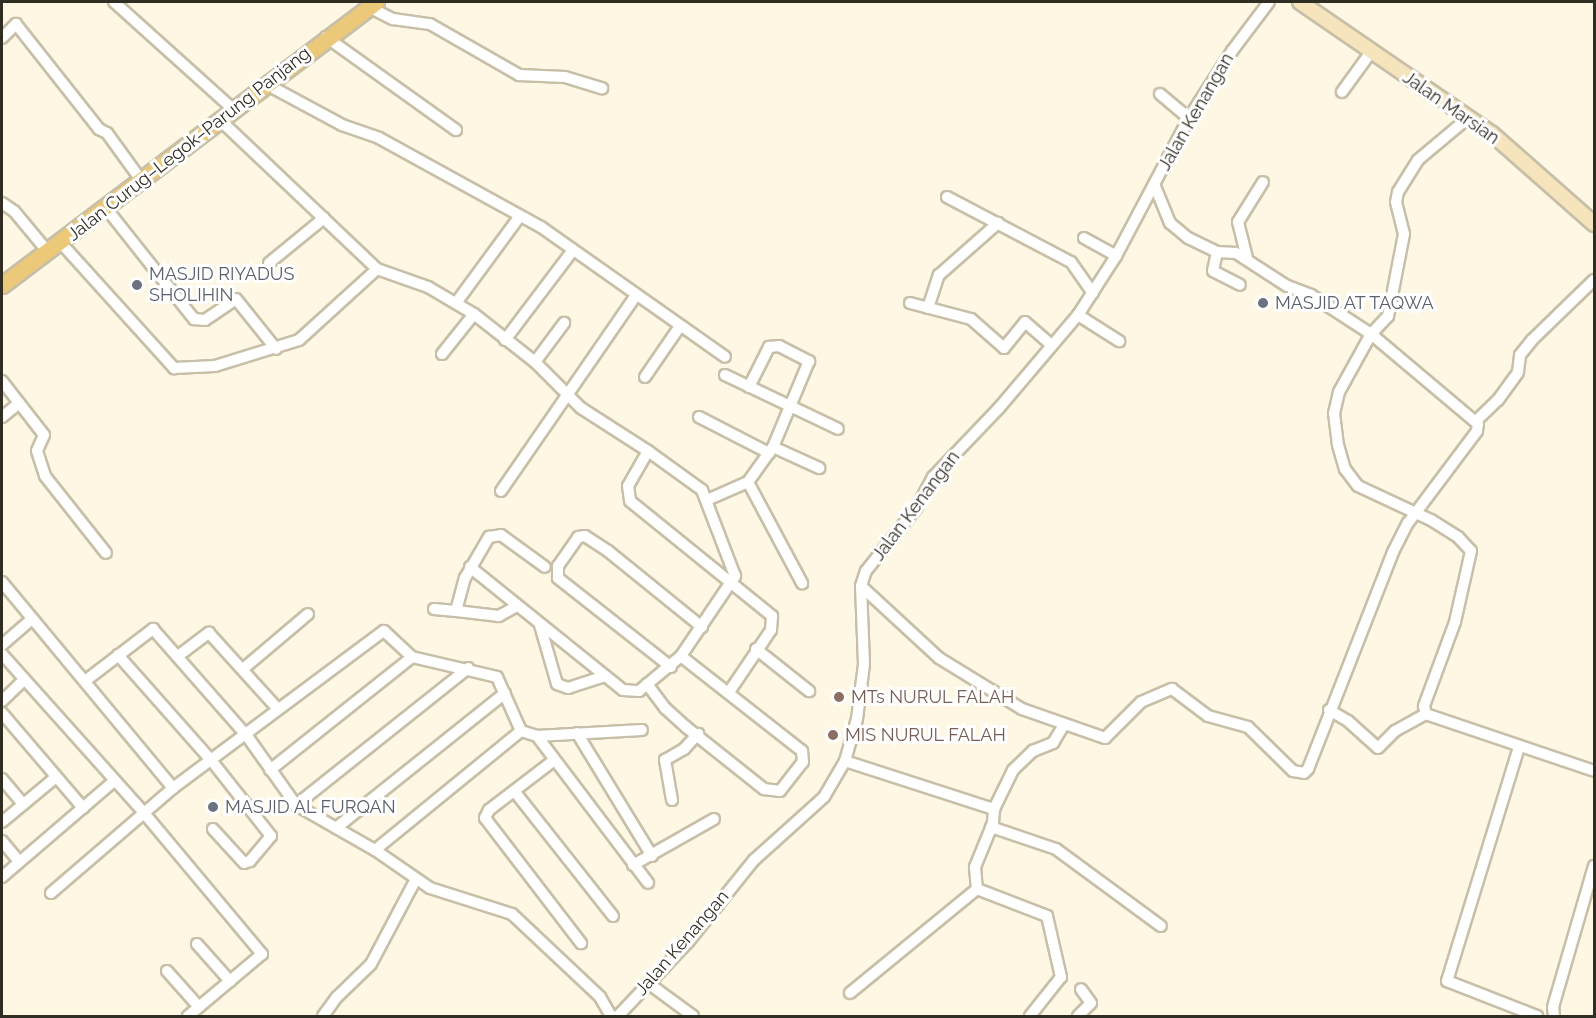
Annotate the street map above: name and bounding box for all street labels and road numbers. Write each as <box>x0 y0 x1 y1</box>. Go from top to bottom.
street label: Jalan Curug–Legok–Parung Panjang <box>63 42 315 246</box>
street label: Jalan Kenangan <box>1154 49 1238 175</box>
street label: Jalan Marsian <box>1399 67 1503 149</box>
street label: Jalan Kenangan <box>868 447 964 565</box>
street label: Jalan Kenangan <box>631 886 733 1000</box>

